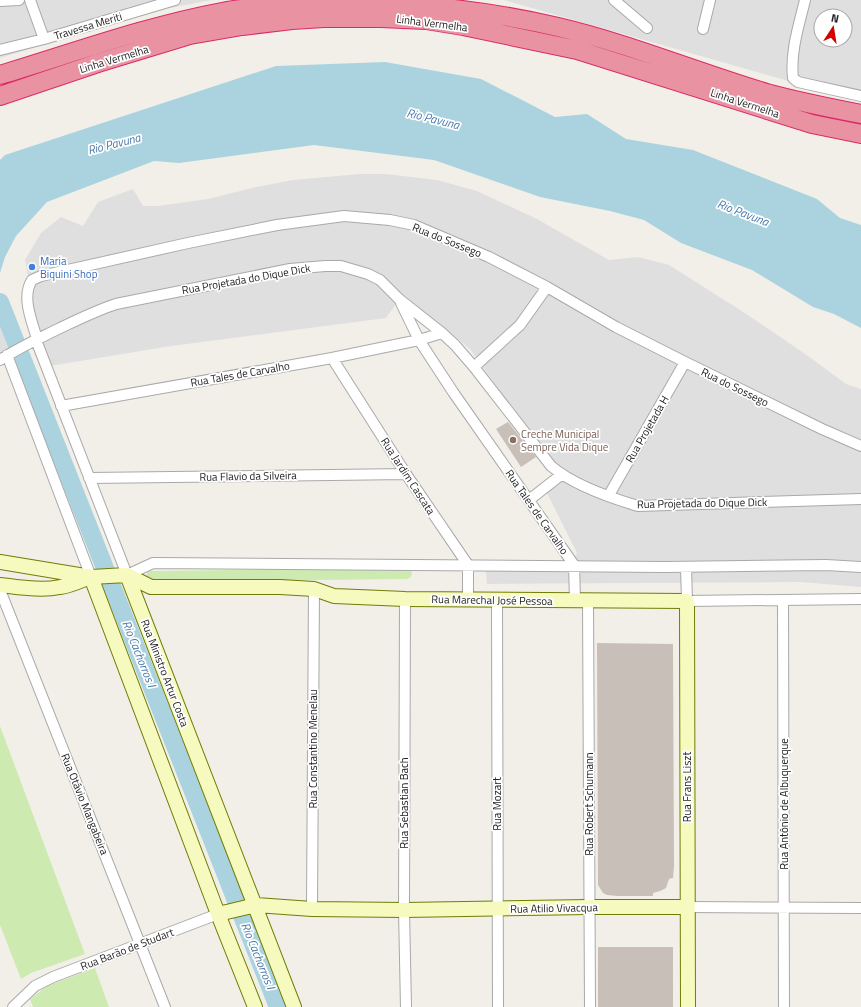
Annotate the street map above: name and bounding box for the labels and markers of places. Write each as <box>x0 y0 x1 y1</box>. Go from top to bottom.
place label: Maria Biquini Shop <box>40 253 98 282</box>
marker: Maria Biquini Shop <box>27 262 37 272</box>
place label: Creche Municipal Sempre Vida Dique <box>521 426 609 455</box>
marker: Creche Municipal Sempre Vida Dique <box>508 435 518 445</box>

